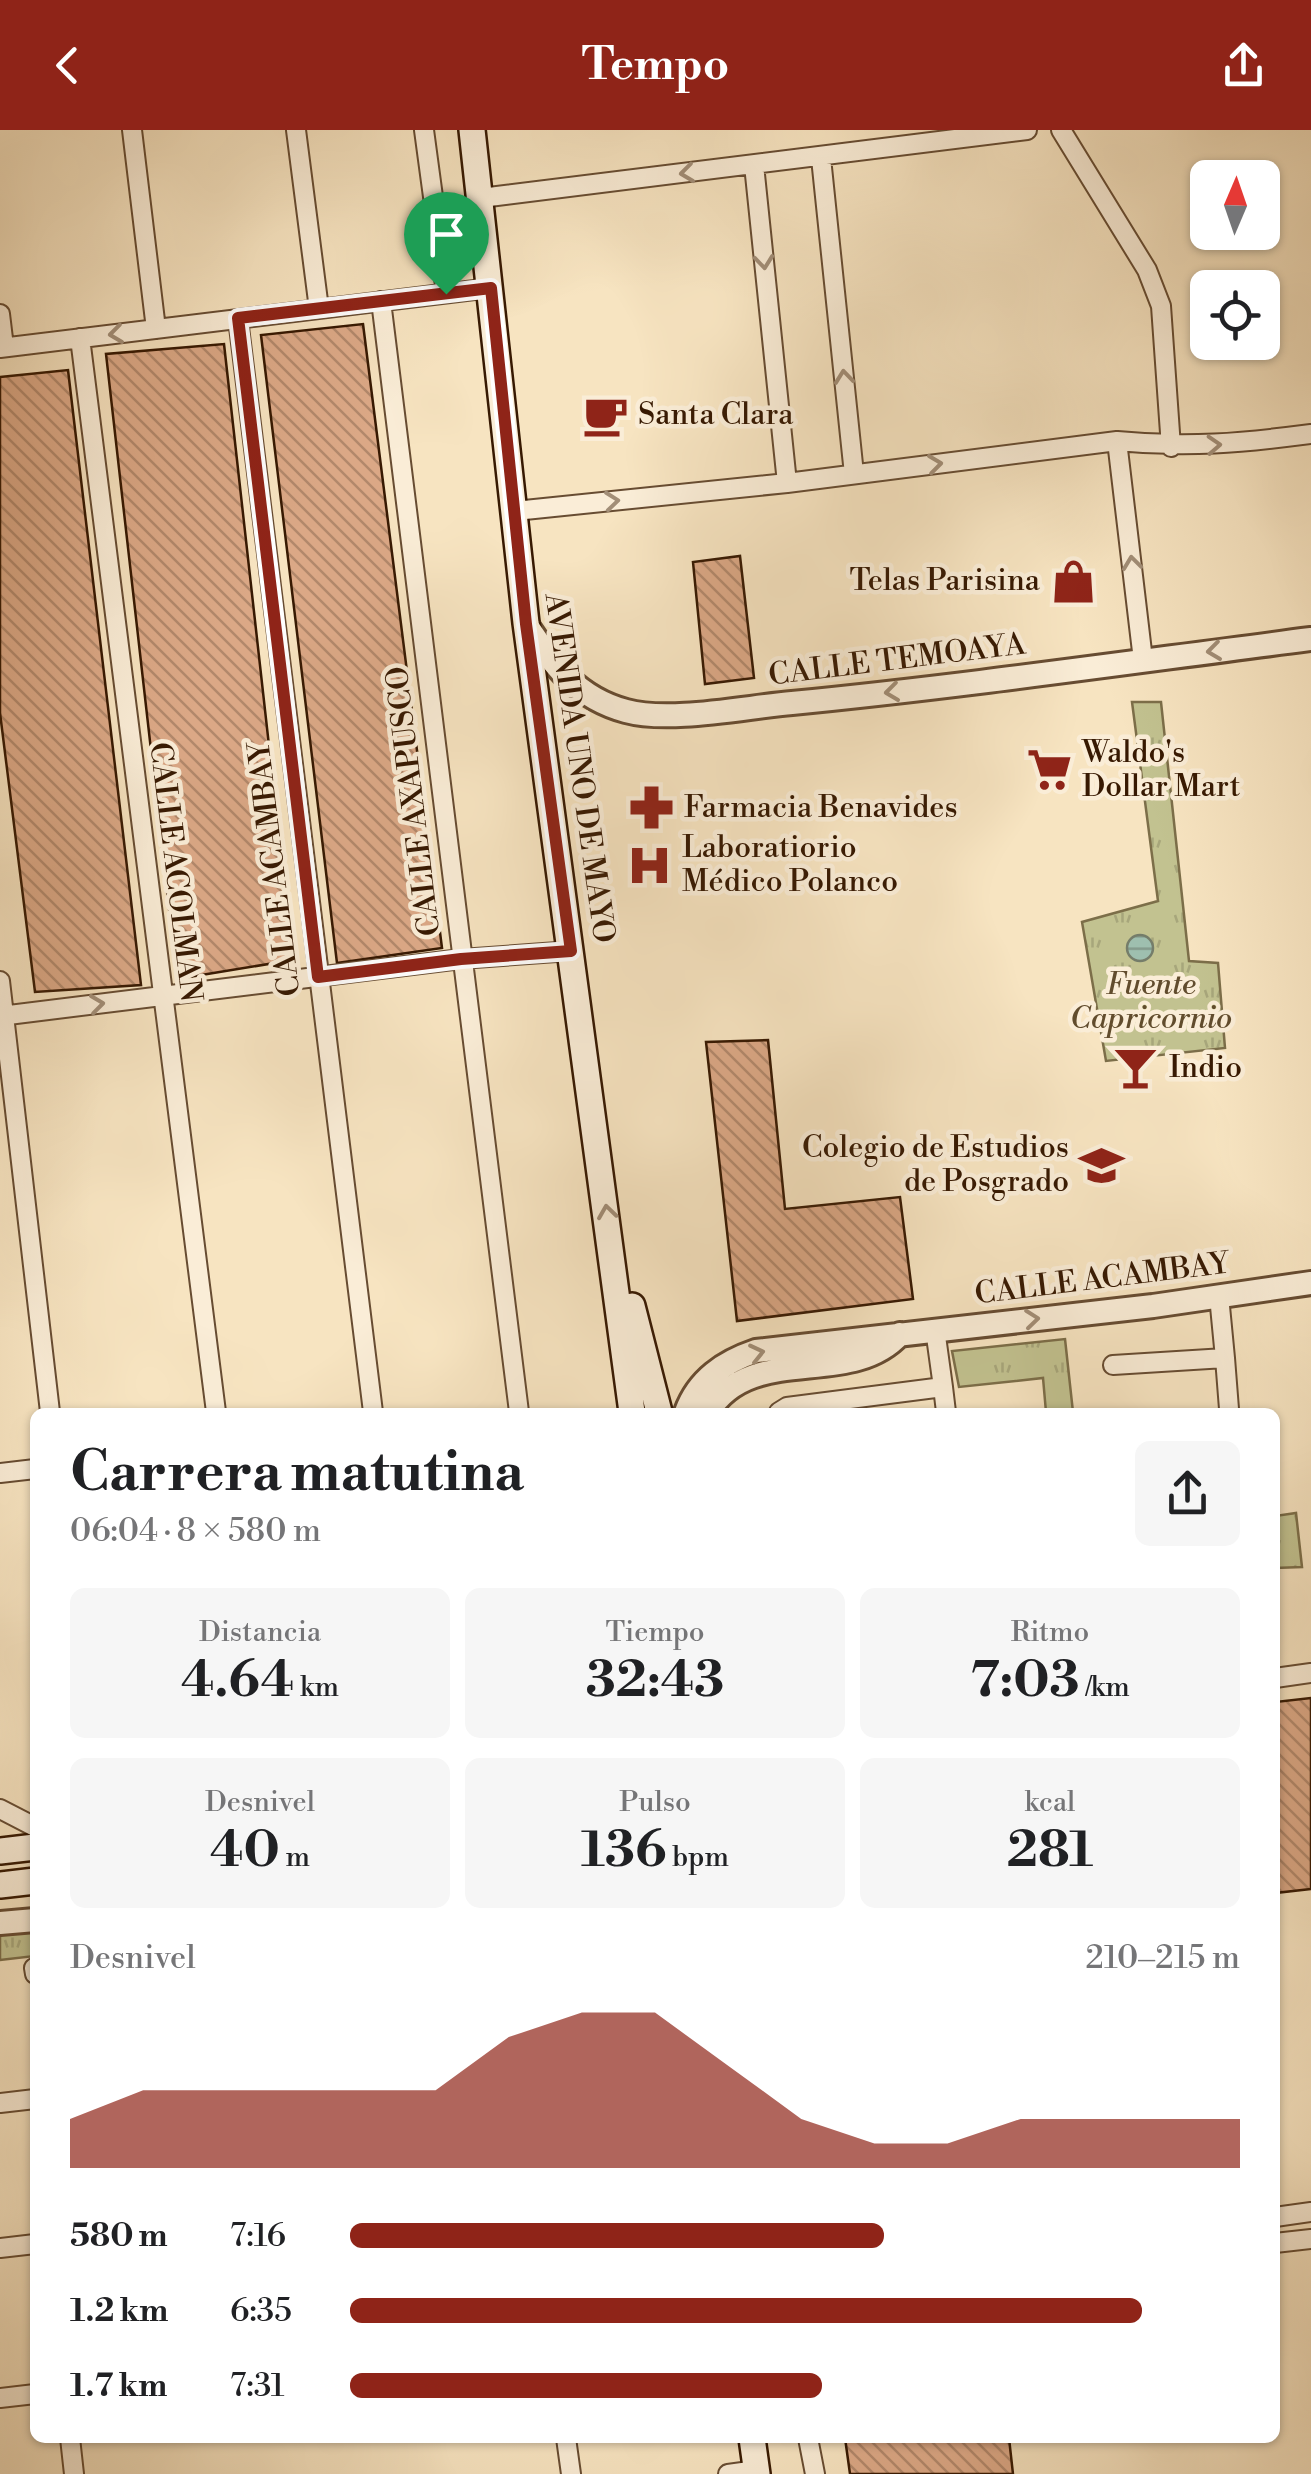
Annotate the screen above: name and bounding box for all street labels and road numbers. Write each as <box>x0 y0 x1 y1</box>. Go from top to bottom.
street label: AVENIDA UNO DE MAYO <box>535 590 622 945</box>
street label: CALLE TEMOAYA <box>766 625 1029 695</box>
street label: CALLE AXAPUSCO <box>379 664 449 938</box>
street label: CALLE ACAMBAY <box>240 738 309 998</box>
street label: CALLE ACOLMAN <box>140 740 210 1004</box>
street label: CALLE ACAMBAY <box>973 1244 1233 1313</box>

